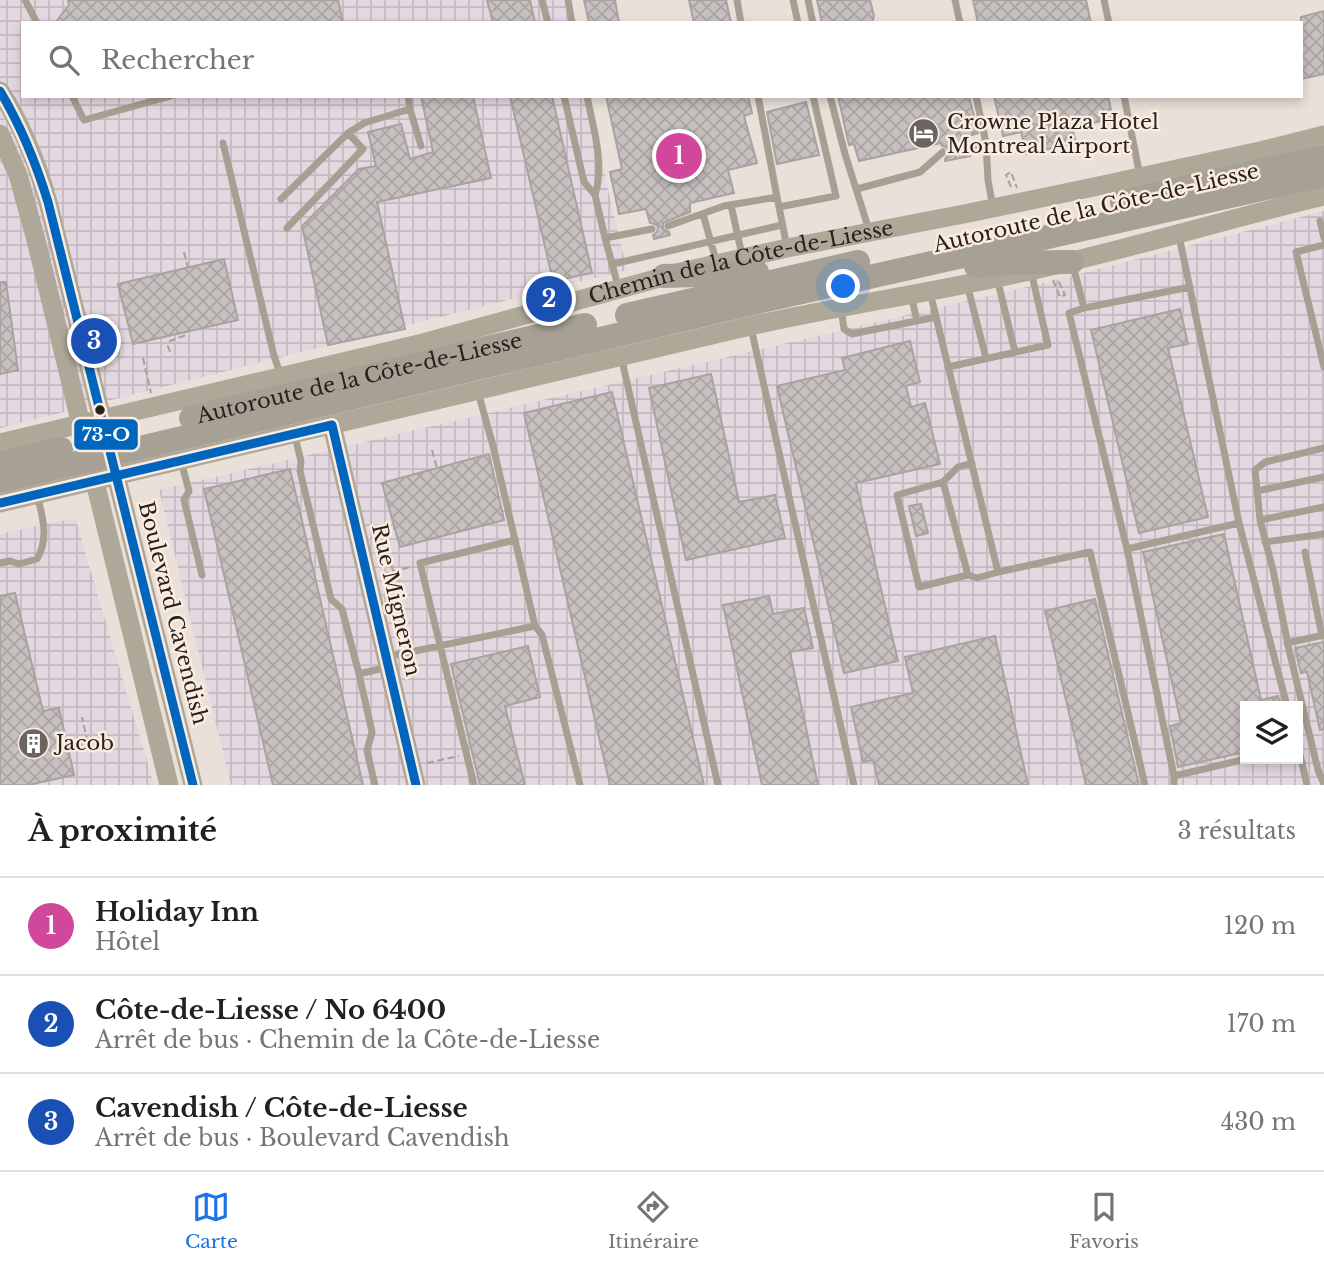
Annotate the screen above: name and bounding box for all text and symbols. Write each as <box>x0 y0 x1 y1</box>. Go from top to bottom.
search box <box>21 21 1303 98</box>
icon: search <box>45 41 83 79</box>
text: Rechercher <box>101 44 254 76</box>
place label: Crowne Plaza Hotel Montreal Airport <box>947 109 1159 159</box>
hotel icon: Crowne Plaza Hotel Montreal Airport <box>907 117 941 151</box>
pin: 1 <box>656 130 702 182</box>
street label: Autoroute de la Côte-de-Liesse <box>930 158 1261 258</box>
street label: Chemin de la Côte-de-Liesse <box>586 215 895 310</box>
your location <box>826 269 860 303</box>
pin: 2 <box>526 273 572 325</box>
pin: 3 <box>71 315 117 367</box>
street label: Autoroute de la Côte-de-Liesse <box>193 327 525 429</box>
unlabelled marker <box>93 403 107 417</box>
line badge: 73-O <box>73 418 139 451</box>
text: 73-O <box>82 423 130 446</box>
street label: Boulevard Cavendish <box>133 499 213 727</box>
street label: Rue Migneron <box>366 521 426 679</box>
map controls <box>1240 701 1303 764</box>
button: layers <box>1240 701 1303 764</box>
building icon: Jacob <box>16 726 50 760</box>
place label: Jacob <box>53 730 114 756</box>
text: À proximité <box>28 812 217 849</box>
text: 3 résultats <box>1177 817 1296 845</box>
text: Holiday Inn <box>95 896 259 928</box>
text: 1 <box>46 912 56 940</box>
text: 120 m <box>1224 912 1296 940</box>
text: Hôtel <box>95 928 160 956</box>
text: Côte-de-Liesse / No 6400 <box>95 994 446 1026</box>
text: 2 <box>44 1010 58 1038</box>
text: 170 m <box>1226 1010 1296 1038</box>
text: Arrêt de bus · Chemin de la Côte-de-Liesse <box>95 1026 600 1054</box>
text: Cavendish / Côte-de-Liesse <box>95 1092 468 1124</box>
text: 3 <box>44 1108 58 1136</box>
text: 430 m <box>1221 1108 1296 1136</box>
text: Arrêt de bus · Boulevard Cavendish <box>95 1124 510 1152</box>
tab: Carte <box>185 1188 238 1253</box>
tab: Itinéraire <box>608 1188 699 1253</box>
tab: Favoris <box>1069 1188 1139 1253</box>

